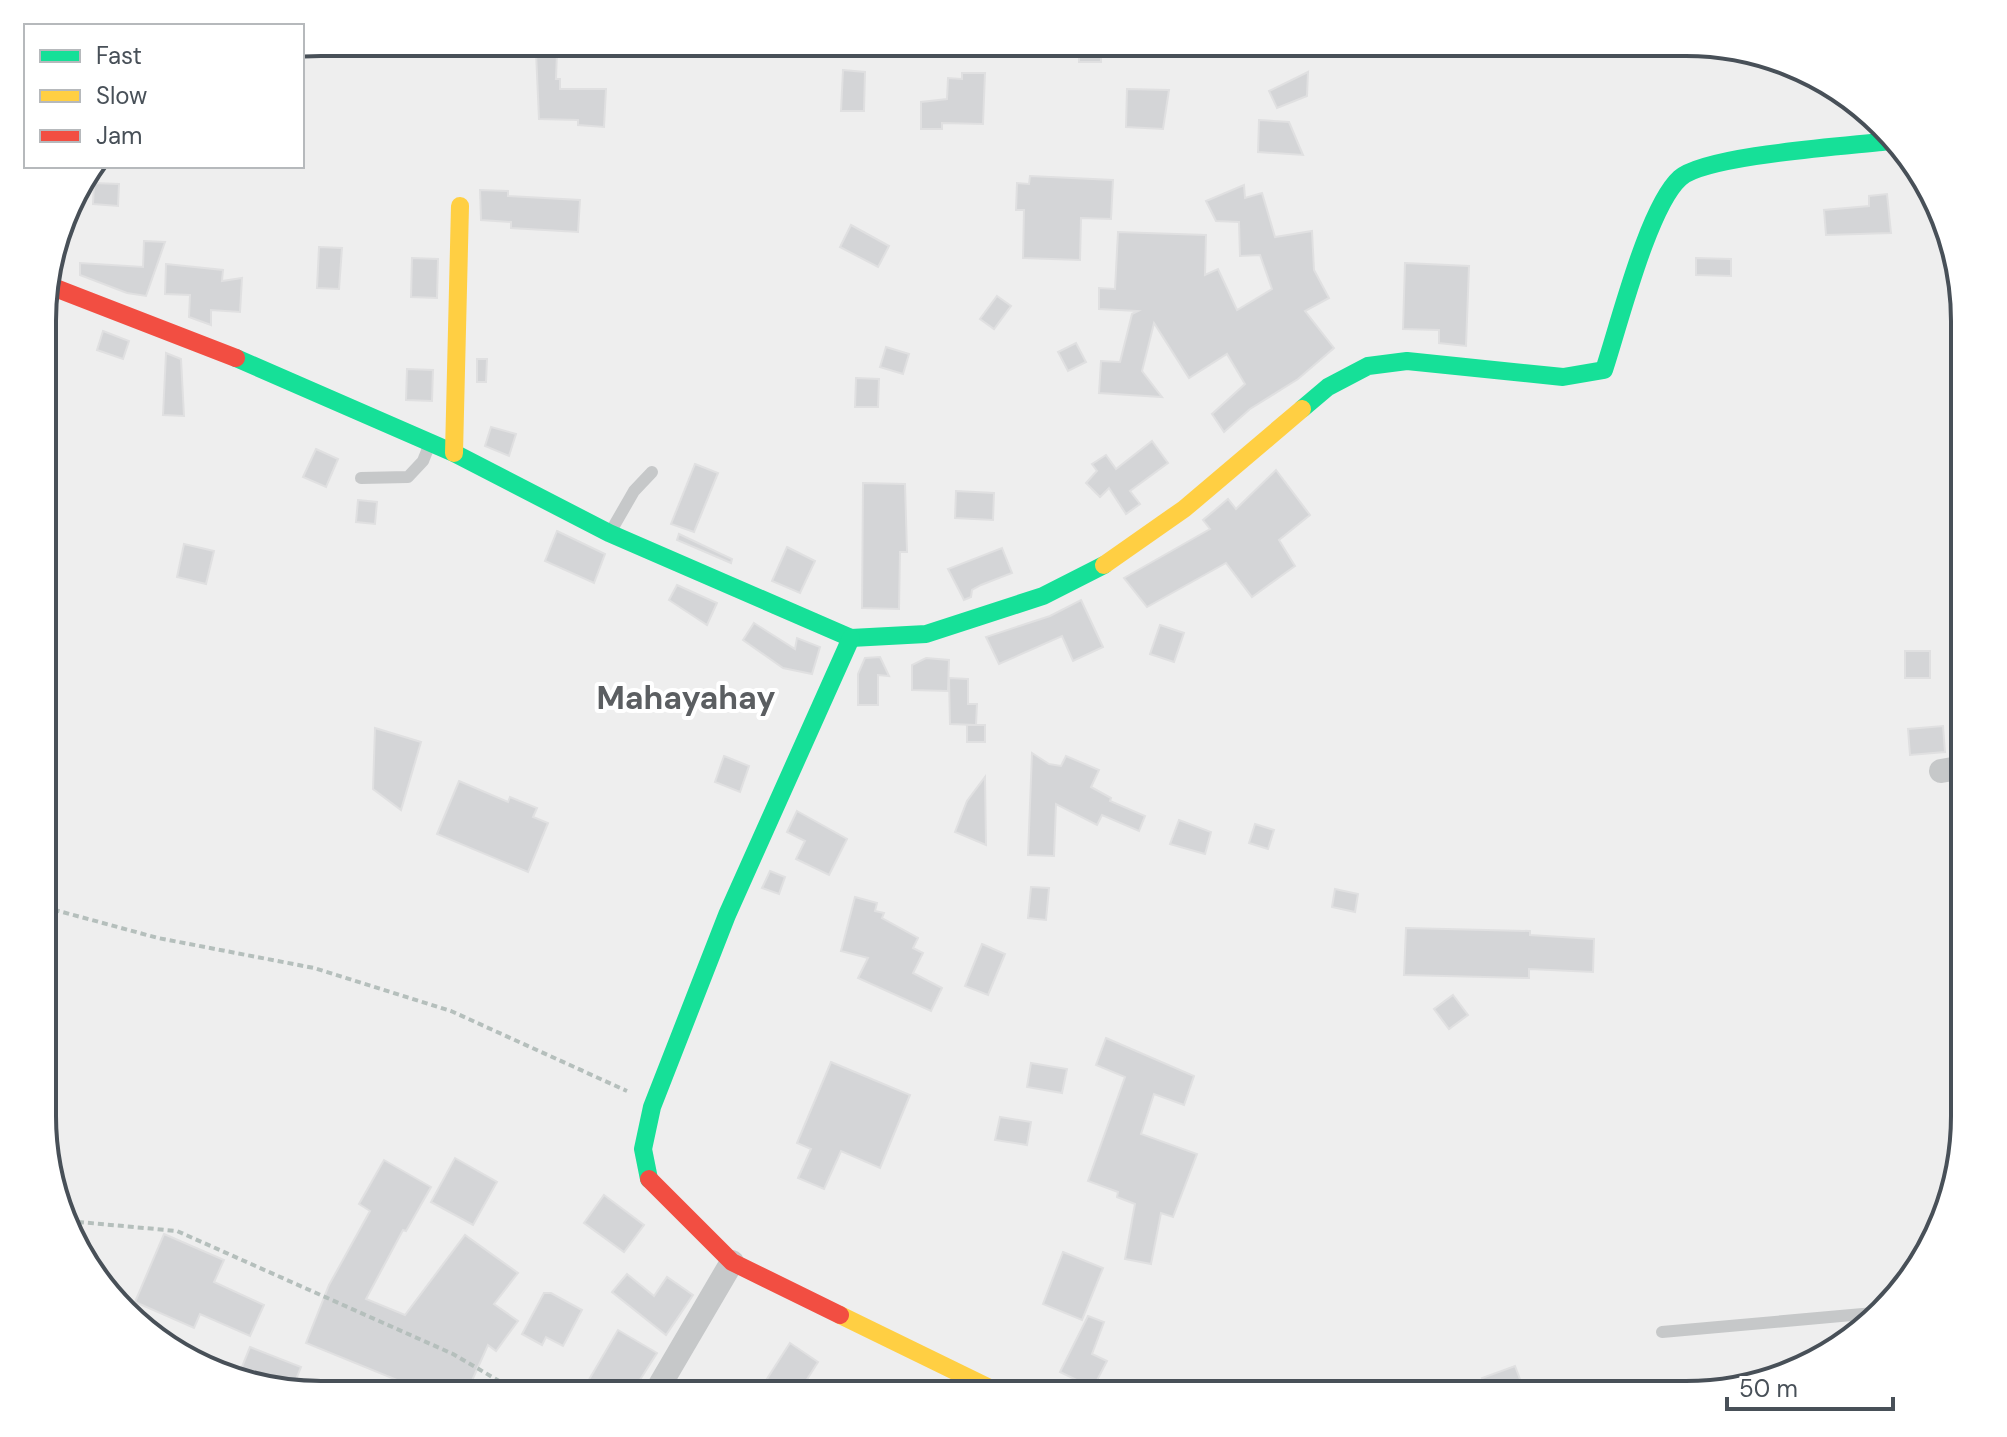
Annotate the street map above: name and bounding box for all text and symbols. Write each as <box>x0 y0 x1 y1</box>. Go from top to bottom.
legend <box>24 24 304 168</box>
text: Fast <box>96 40 142 71</box>
text: Slow <box>96 80 147 111</box>
text: Jam <box>96 120 142 151</box>
district label: Mahayahay <box>596 677 776 719</box>
scale bar <box>1727 1361 1893 1411</box>
text: 50 m <box>1739 1373 1798 1404</box>

